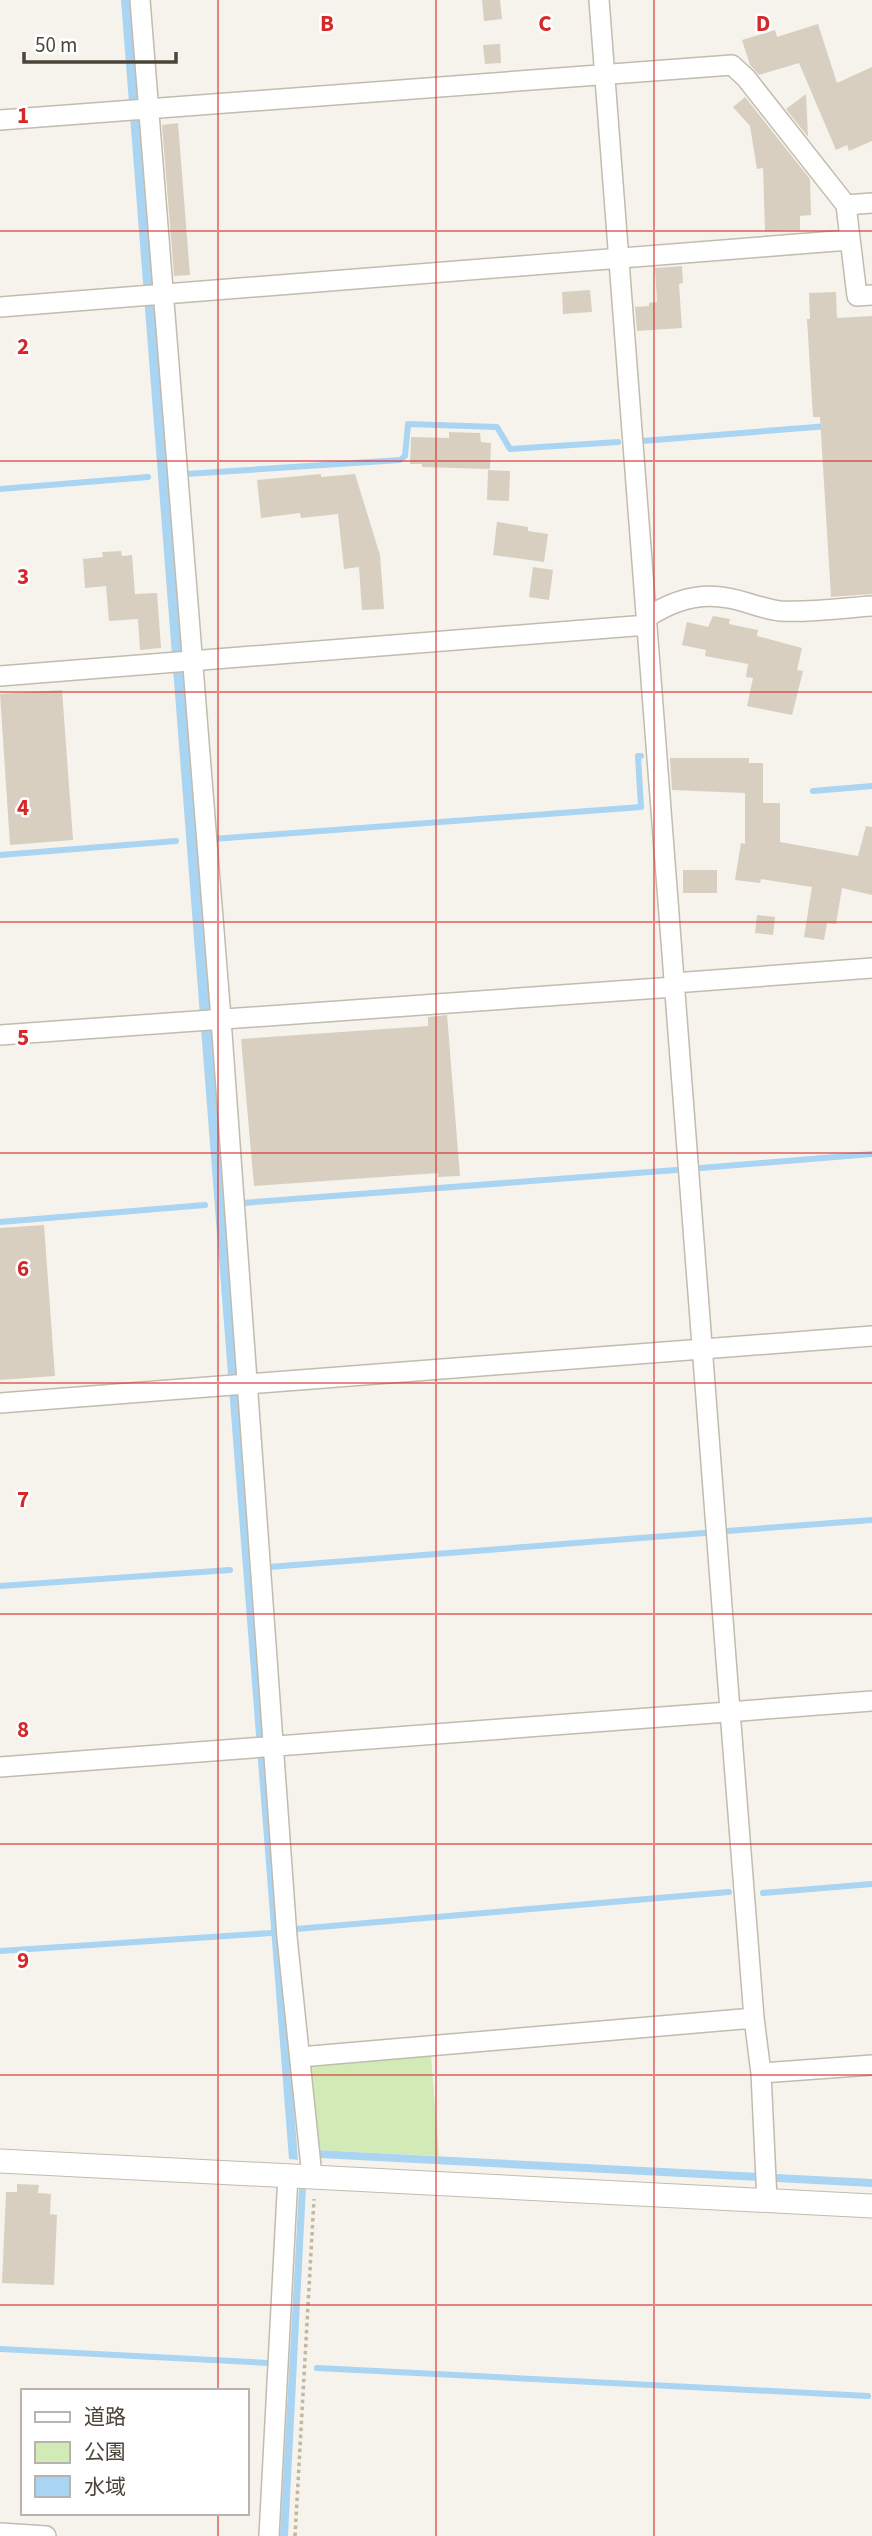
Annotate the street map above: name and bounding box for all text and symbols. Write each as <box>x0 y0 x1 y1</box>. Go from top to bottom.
text: B <box>320 7 334 40</box>
text: C <box>538 7 552 40</box>
text: D <box>756 7 770 40</box>
scale bar <box>24 21 177 65</box>
text: 50 m <box>35 30 77 60</box>
text: 1 <box>17 99 29 132</box>
text: 2 <box>17 330 29 363</box>
text: 3 <box>17 560 29 593</box>
text: 4 <box>17 791 29 824</box>
text: 5 <box>17 1021 29 1054</box>
text: 6 <box>17 1252 29 1285</box>
text: 7 <box>17 1483 29 1516</box>
text: 8 <box>17 1713 29 1746</box>
text: 9 <box>17 1944 29 1977</box>
legend <box>21 2389 248 2515</box>
text: 道路 <box>84 2402 126 2432</box>
text: 公園 <box>84 2437 126 2467</box>
text: 水域 <box>84 2472 126 2502</box>

